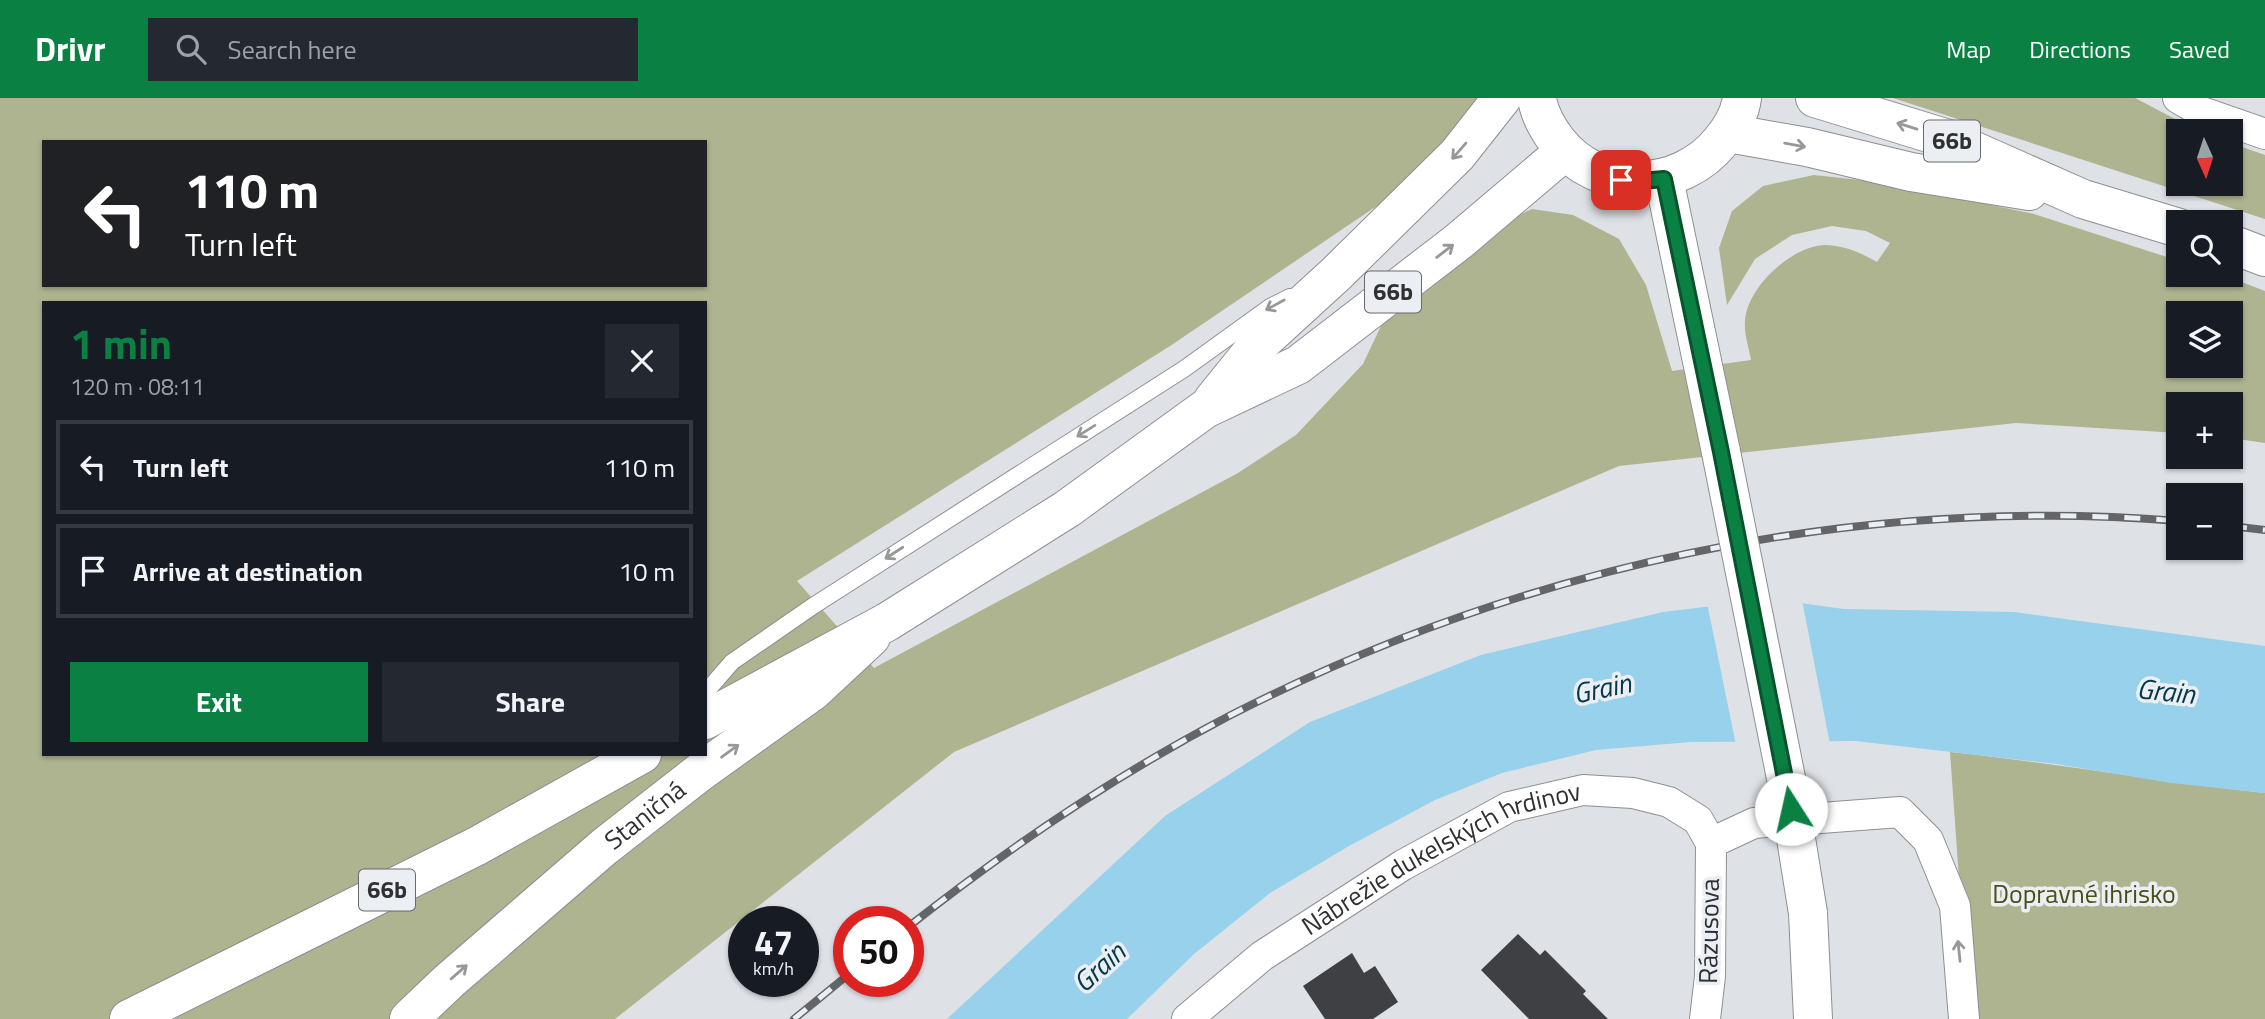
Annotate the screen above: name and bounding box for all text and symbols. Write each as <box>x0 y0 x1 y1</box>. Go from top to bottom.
search box <box>148 18 638 81</box>
text: Drivr <box>35 24 106 74</box>
icon: search <box>172 30 210 68</box>
text: Search here <box>228 30 357 69</box>
text: Map <box>1946 31 1991 67</box>
text: Directions <box>2029 31 2131 67</box>
text: Saved <box>2169 31 2230 67</box>
one-way arrow <box>1896 119 1918 132</box>
north arrow <box>2166 119 2244 196</box>
map controls <box>2166 119 2243 560</box>
road number: 66b <box>1924 121 1980 162</box>
one-way arrow <box>1783 139 1806 152</box>
one-way arrow <box>1451 142 1467 160</box>
pin <box>1591 150 1651 210</box>
text: 110 m <box>185 152 319 227</box>
icon: arrive <box>1602 161 1640 199</box>
icon: left <box>70 168 161 259</box>
button: search <box>2166 210 2243 287</box>
text: Turn left <box>185 220 297 268</box>
one-way arrow <box>1435 244 1454 259</box>
road number: 66b <box>1365 272 1421 312</box>
one-way arrow <box>1265 299 1286 312</box>
button: layers <box>2166 301 2243 378</box>
text: 1 min <box>70 311 172 375</box>
button: close <box>605 324 679 398</box>
text: 120 m · 08:11 <box>70 369 205 404</box>
button: + <box>2166 392 2243 469</box>
one-way arrow <box>1076 424 1096 438</box>
icon: left <box>74 448 112 486</box>
text: Turn left <box>133 448 228 487</box>
text: 110 m <box>604 448 675 487</box>
button: − <box>2166 483 2243 560</box>
one-way arrow <box>885 546 904 560</box>
icon: arrive <box>74 552 112 590</box>
text: Arrive at destination <box>133 552 363 591</box>
text: 10 m <box>618 552 675 591</box>
water label: Grain <box>1569 660 1636 715</box>
button: Exit <box>70 662 368 742</box>
button: Share <box>382 662 679 742</box>
water label: Grain <box>2135 666 2198 715</box>
one-way arrow <box>720 744 739 758</box>
street label: Staničná <box>596 770 694 859</box>
street label: Nábrežie dukelských hrdinov <box>1293 771 1585 945</box>
position arrow <box>1754 772 1828 846</box>
road number: 66b <box>359 870 415 910</box>
park label: Dopravné ihrisko <box>1992 874 2176 913</box>
street label: Rázusova <box>1688 878 1729 984</box>
speed limit sign: 50 <box>833 906 924 997</box>
text: 47 <box>754 915 793 969</box>
water label: Grain <box>1063 930 1135 1002</box>
one-way arrow <box>1953 940 1966 963</box>
text: km/h <box>753 955 794 982</box>
one-way arrow <box>450 964 468 980</box>

